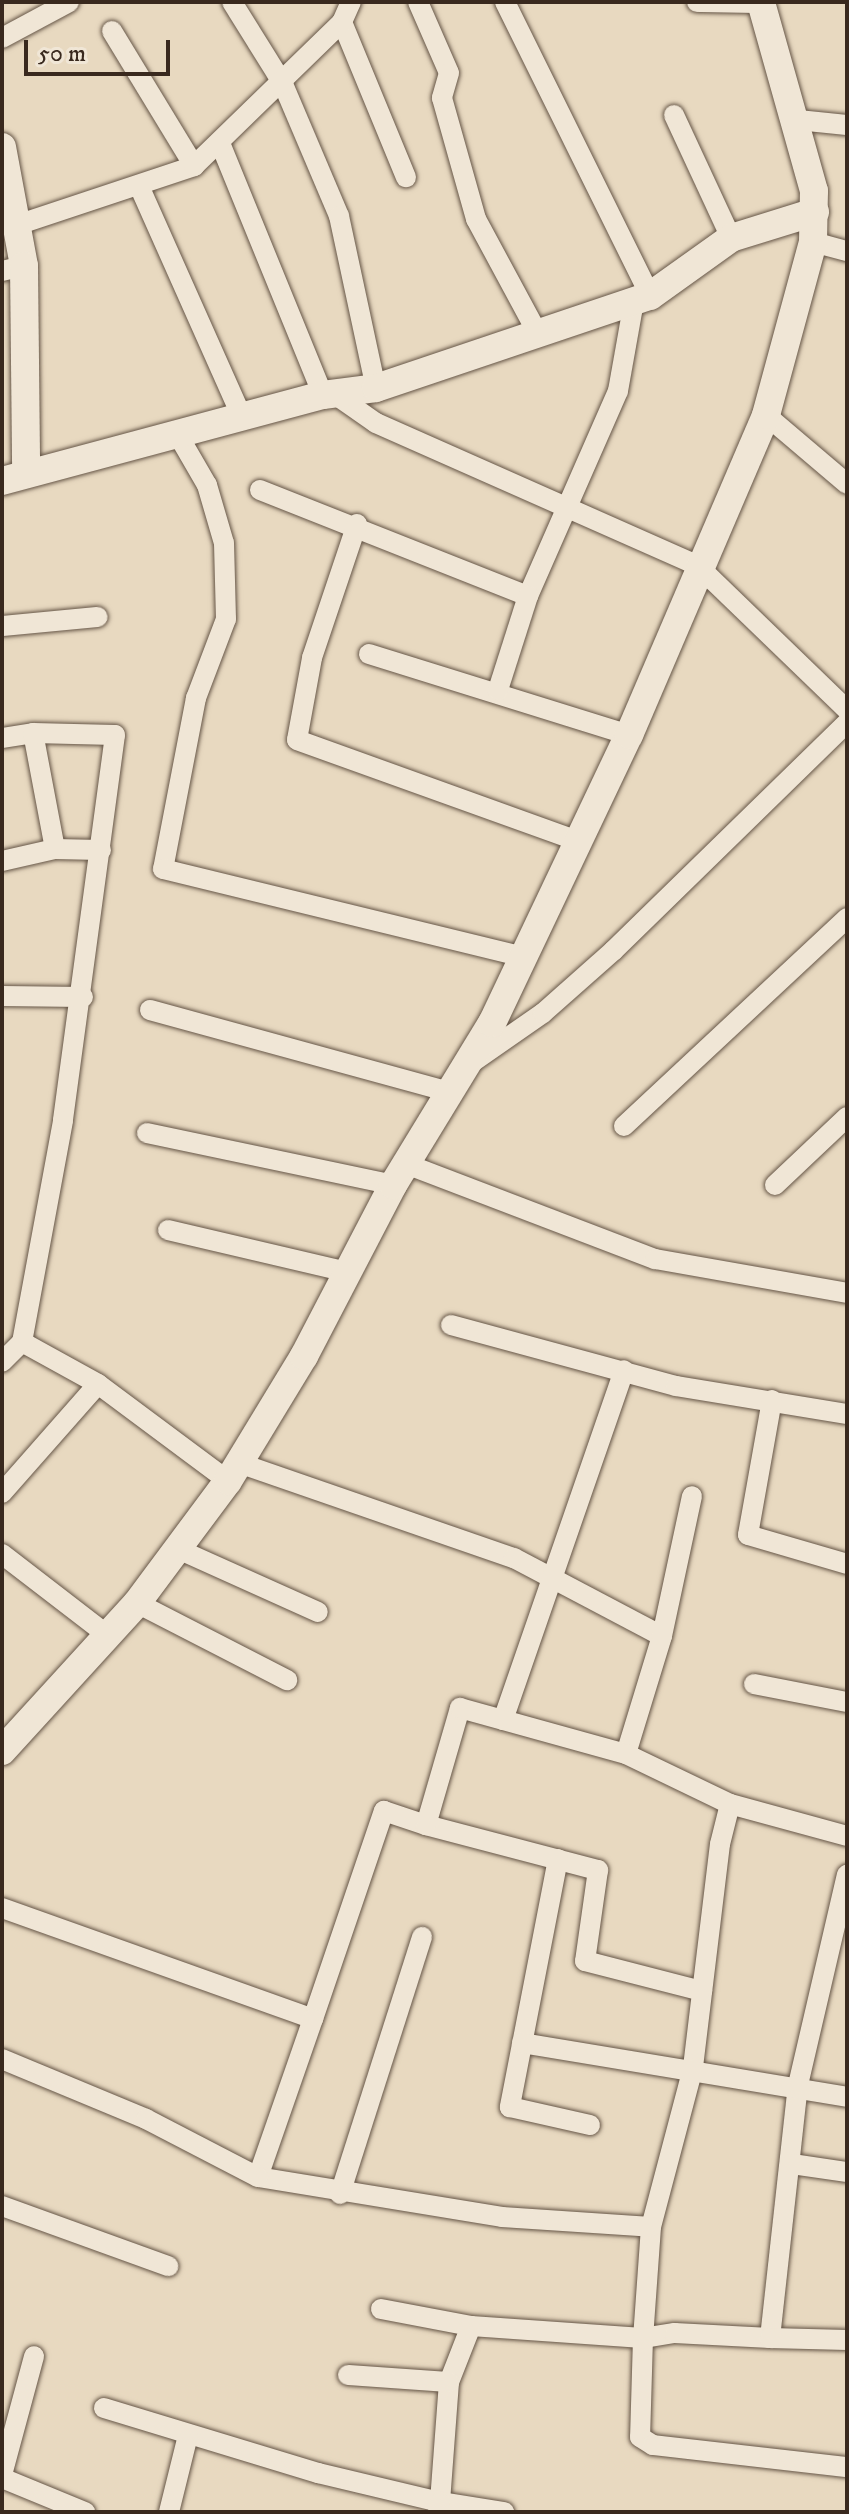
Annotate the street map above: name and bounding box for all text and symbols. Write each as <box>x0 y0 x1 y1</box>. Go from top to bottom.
scale bar <box>28 24 174 74</box>
text: 50 m <box>38 39 86 69</box>

